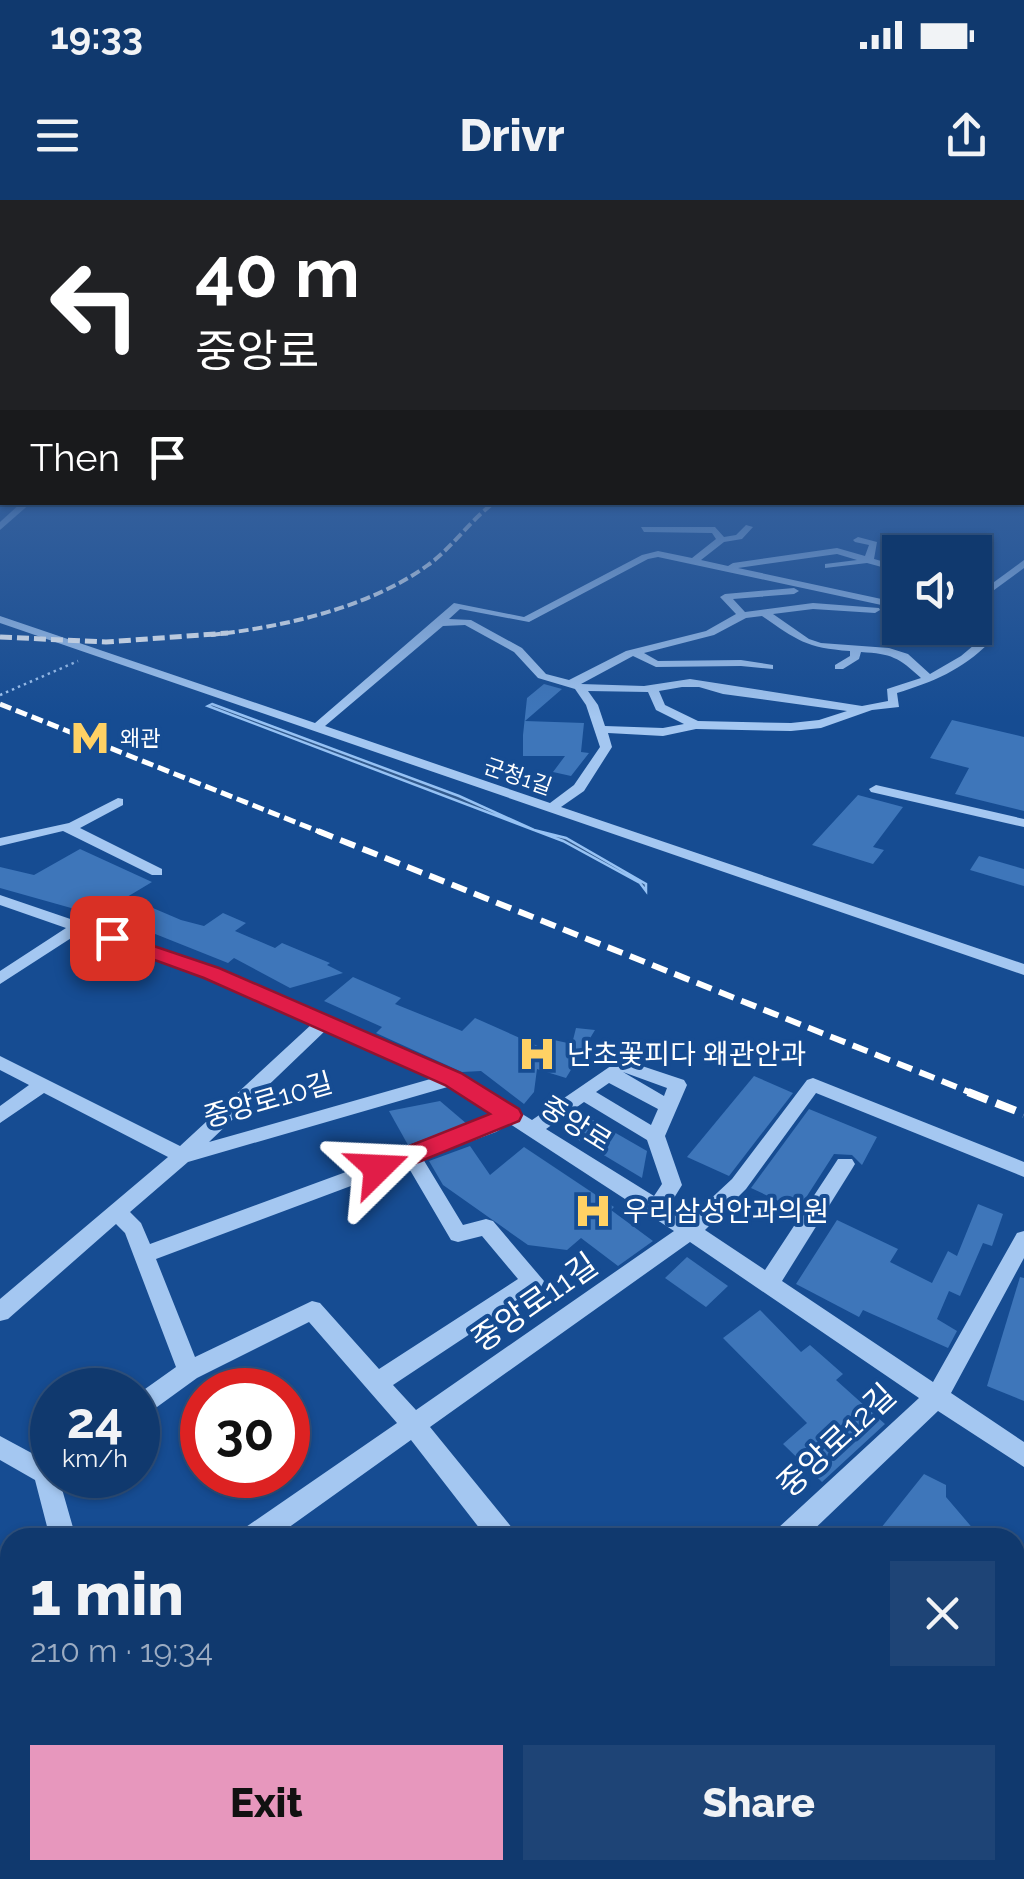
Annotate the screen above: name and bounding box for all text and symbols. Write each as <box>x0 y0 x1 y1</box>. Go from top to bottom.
text: 19:33 <box>50 13 143 58</box>
icon: menu <box>30 108 85 163</box>
icon: share <box>939 108 994 163</box>
text: Drivr <box>459 109 565 162</box>
text: 40 m <box>195 231 360 313</box>
icon: left <box>30 240 160 370</box>
text: 중앙로 <box>195 325 319 378</box>
icon: arrive <box>140 430 195 485</box>
text: Then <box>30 435 120 480</box>
map controls <box>882 535 992 645</box>
button: sound <box>882 535 992 645</box>
metro station icon: 왜관 <box>69 717 111 759</box>
place label: 왜관 <box>120 725 160 751</box>
street label: 군청1길 <box>481 752 555 800</box>
pin <box>70 896 155 981</box>
icon: arrive <box>85 911 140 966</box>
hospital icon: 난초꽃피다 왜관안과 <box>516 1033 558 1075</box>
place label: 난초꽃피다 왜관안과 <box>567 1038 806 1071</box>
street label: 중앙로10길 <box>200 1066 336 1134</box>
street label: 중앙로 <box>534 1090 618 1158</box>
position arrow <box>326 1116 430 1220</box>
hospital icon: 우리삼성안과의원 <box>572 1190 614 1232</box>
place label: 우리삼성안과의원 <box>623 1195 829 1228</box>
street label: 중앙로11길 <box>464 1245 604 1359</box>
speed limit sign: 30 <box>180 1368 310 1498</box>
street label: 중앙로12길 <box>769 1376 903 1504</box>
text: 24 <box>67 1391 123 1450</box>
text: km/h <box>62 1443 128 1473</box>
text: 1 min <box>30 1559 184 1629</box>
button: close <box>890 1561 995 1666</box>
text: 210 m · 19:34 <box>30 1632 213 1669</box>
button: Exit <box>30 1745 503 1860</box>
button: Share <box>523 1745 995 1860</box>

